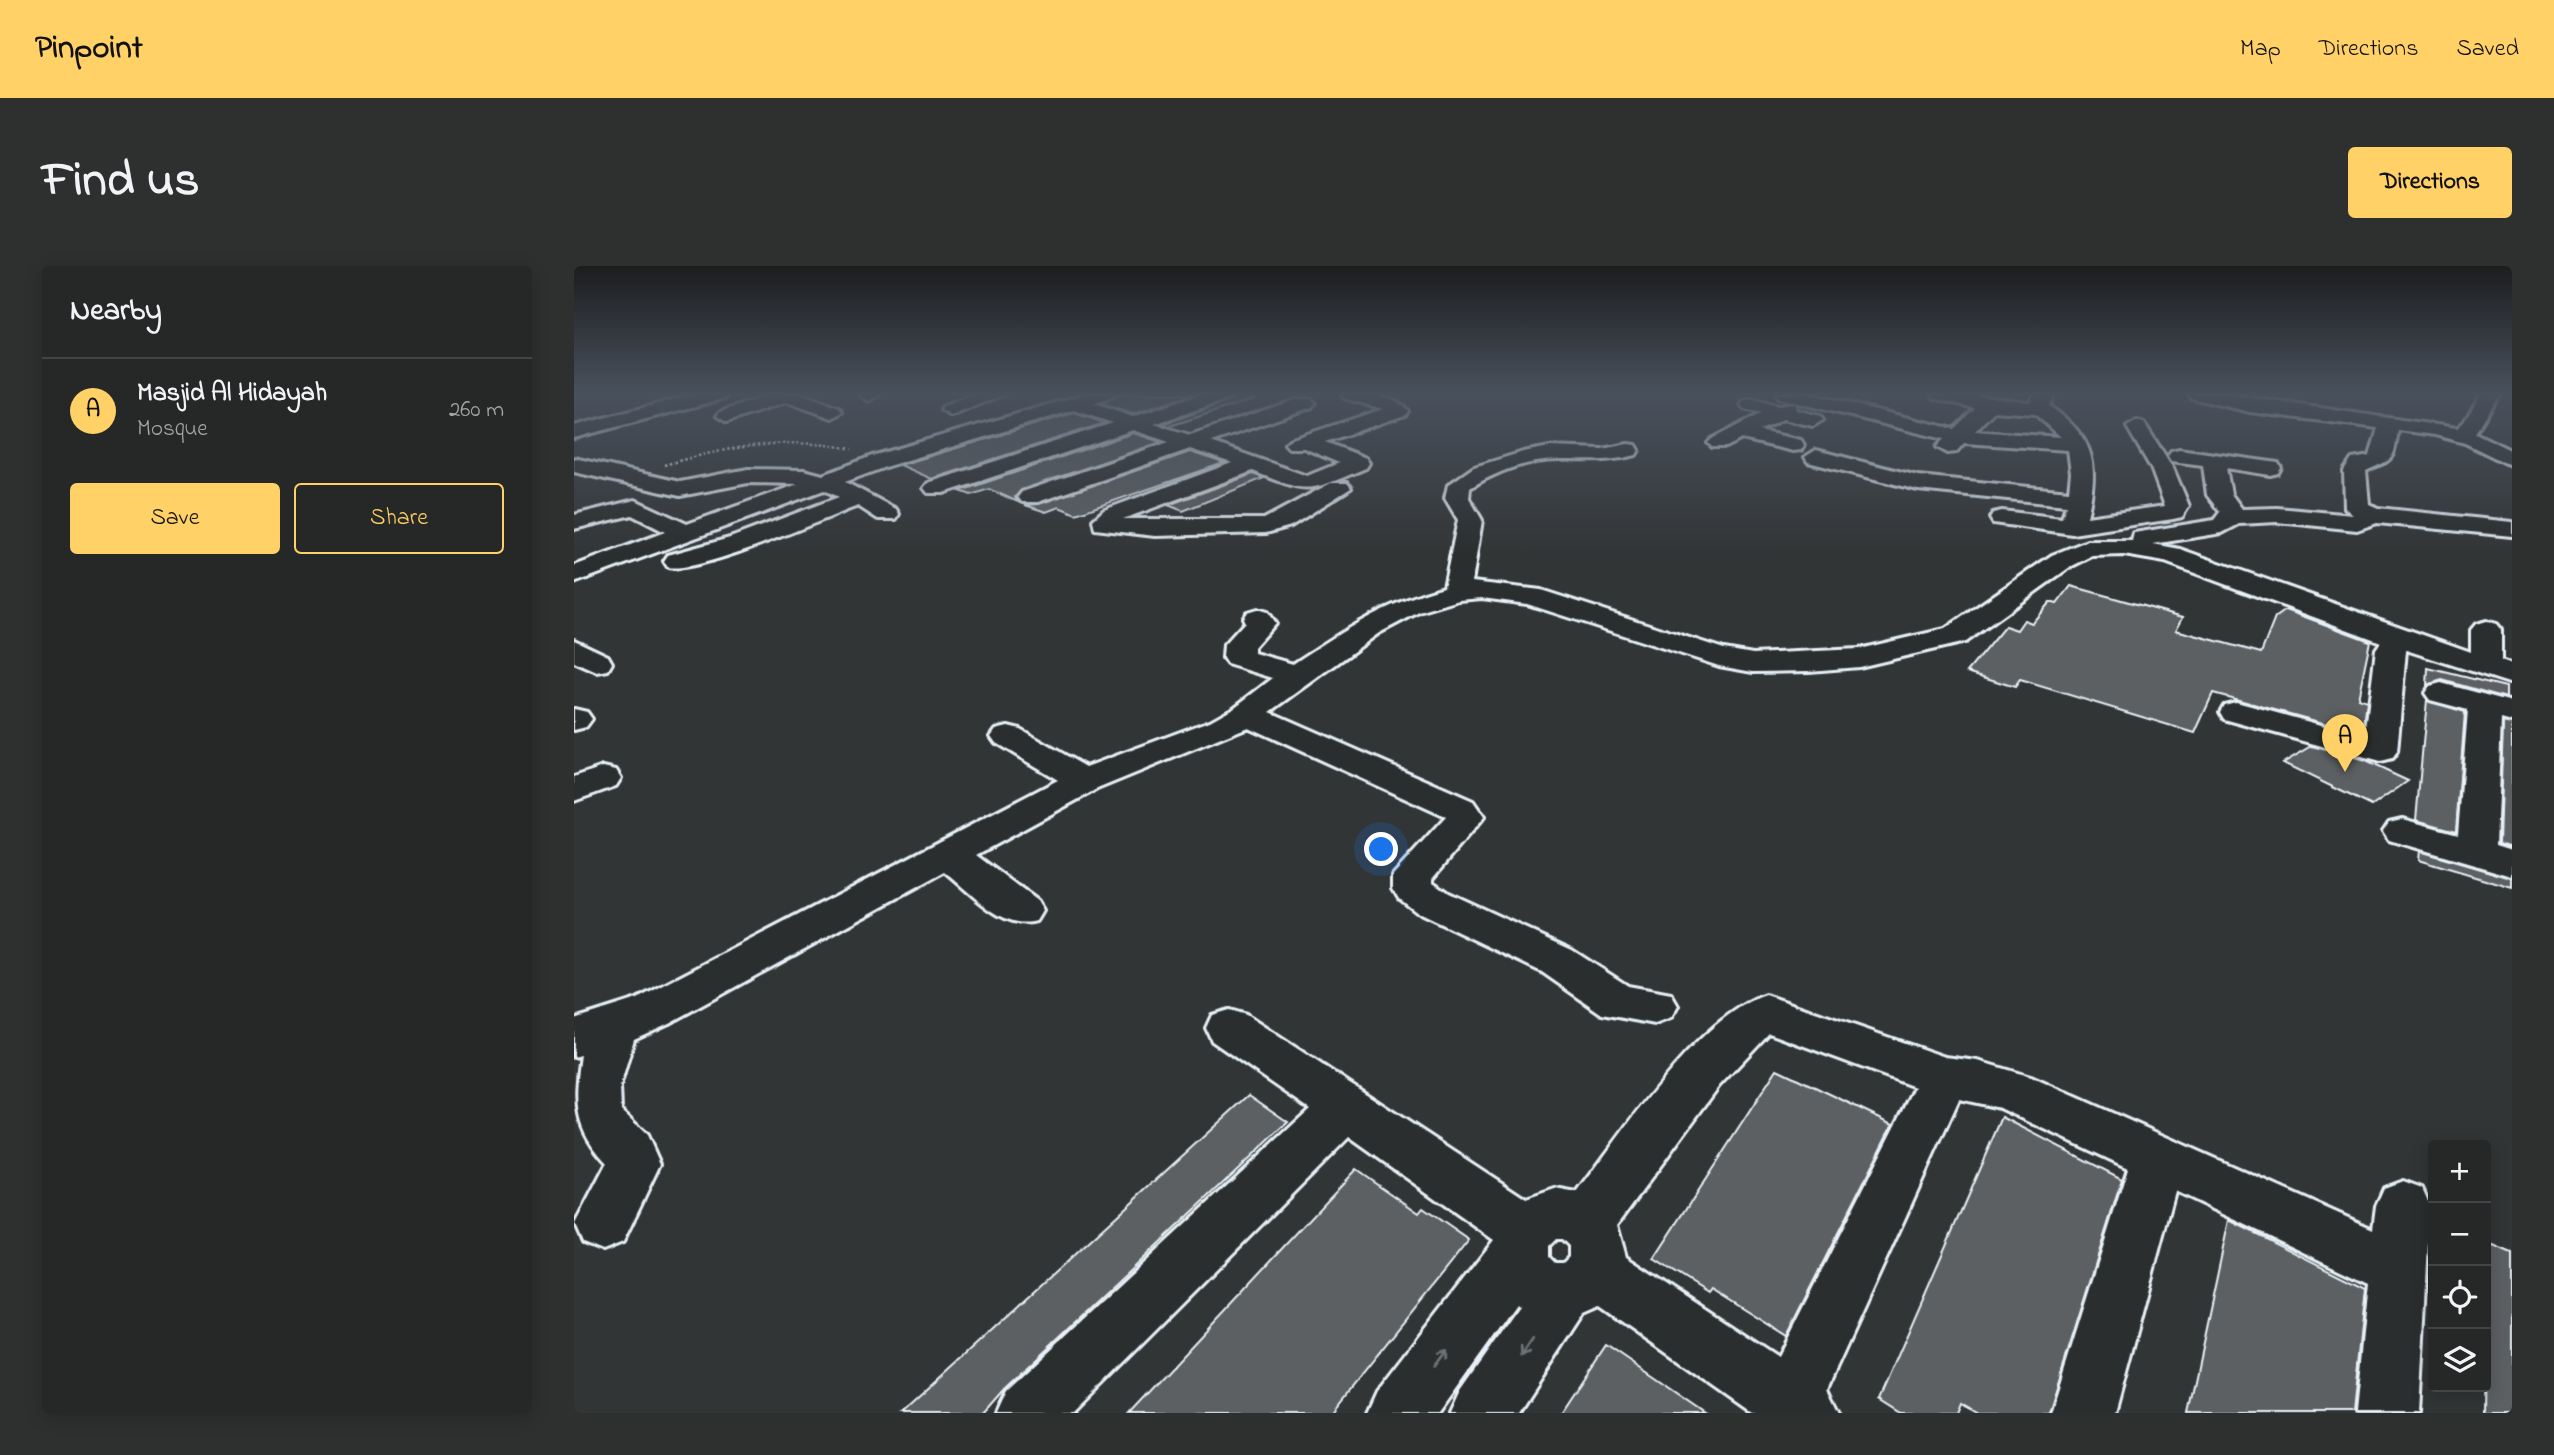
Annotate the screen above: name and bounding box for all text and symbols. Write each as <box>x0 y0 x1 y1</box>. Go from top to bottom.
text: Pinpoint <box>35 25 143 73</box>
text: Map <box>2240 32 2281 67</box>
text: Directions <box>2319 32 2418 67</box>
text: Saved <box>2456 32 2519 67</box>
text: Find us <box>42 146 199 218</box>
button: Directions <box>2348 147 2512 218</box>
text: Nearby <box>70 290 162 334</box>
text: Masjid Al Hidayah <box>137 375 327 413</box>
text: A <box>86 394 100 427</box>
text: 260 m <box>449 394 504 427</box>
text: Mosque <box>137 413 208 446</box>
button: Save <box>70 483 280 554</box>
button: Share <box>294 483 504 554</box>
pin: A <box>2322 714 2368 772</box>
your location <box>1364 832 1398 866</box>
map controls <box>2428 1140 2491 1392</box>
button: + <box>2428 1140 2491 1203</box>
button: − <box>2428 1203 2491 1266</box>
button: locate <box>2428 1266 2491 1329</box>
button: layers <box>2428 1329 2491 1392</box>
one-way arrow <box>1519 1337 1533 1357</box>
one-way arrow <box>1433 1350 1448 1368</box>

